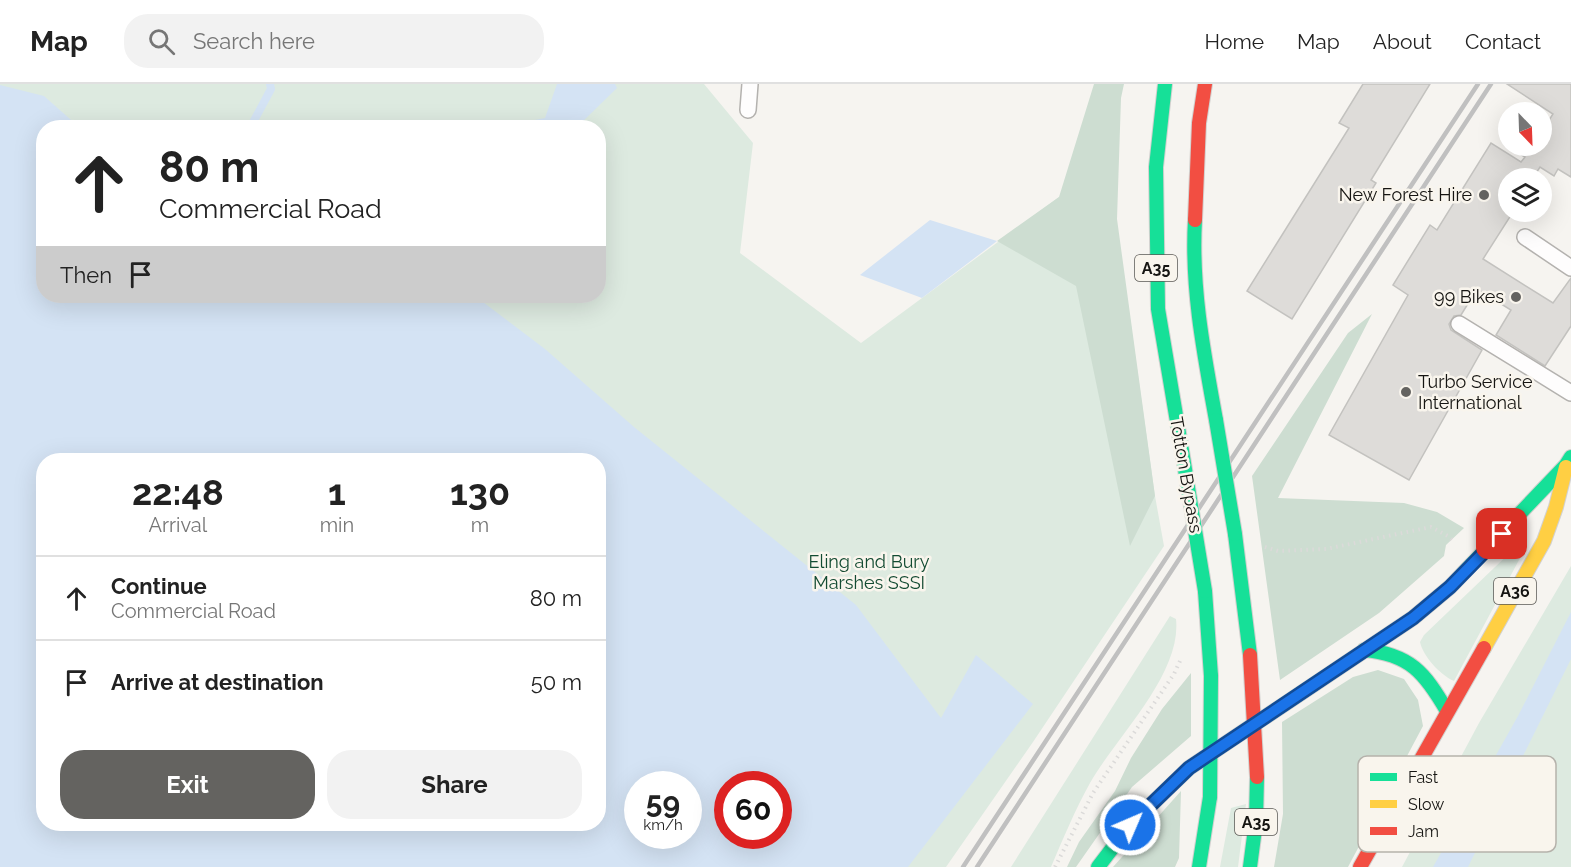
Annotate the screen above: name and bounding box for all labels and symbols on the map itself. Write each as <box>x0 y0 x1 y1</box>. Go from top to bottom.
north arrow <box>1498 102 1552 156</box>
place label: New Forest Hire <box>1339 184 1472 205</box>
marker: New Forest Hire <box>1477 188 1491 202</box>
road number: A35 <box>1135 255 1177 281</box>
place label: 99 Bikes <box>1434 286 1504 307</box>
marker: 99 Bikes <box>1509 290 1523 304</box>
place label: Turbo Service International <box>1418 371 1533 413</box>
marker: Turbo Service International <box>1399 385 1413 399</box>
street label: Totton Bypass <box>1166 415 1207 535</box>
pin <box>1476 508 1527 559</box>
park label: Eling and Bury Marshes SSSI <box>809 551 930 593</box>
road number: A36 <box>1494 578 1536 604</box>
legend <box>1358 756 1556 852</box>
text: Fast <box>1408 768 1439 787</box>
speed limit sign: 60 <box>714 771 792 849</box>
position arrow <box>1098 793 1162 857</box>
text: Slow <box>1408 795 1444 814</box>
road number: A35 <box>1235 809 1277 835</box>
text: Jam <box>1408 822 1439 841</box>

